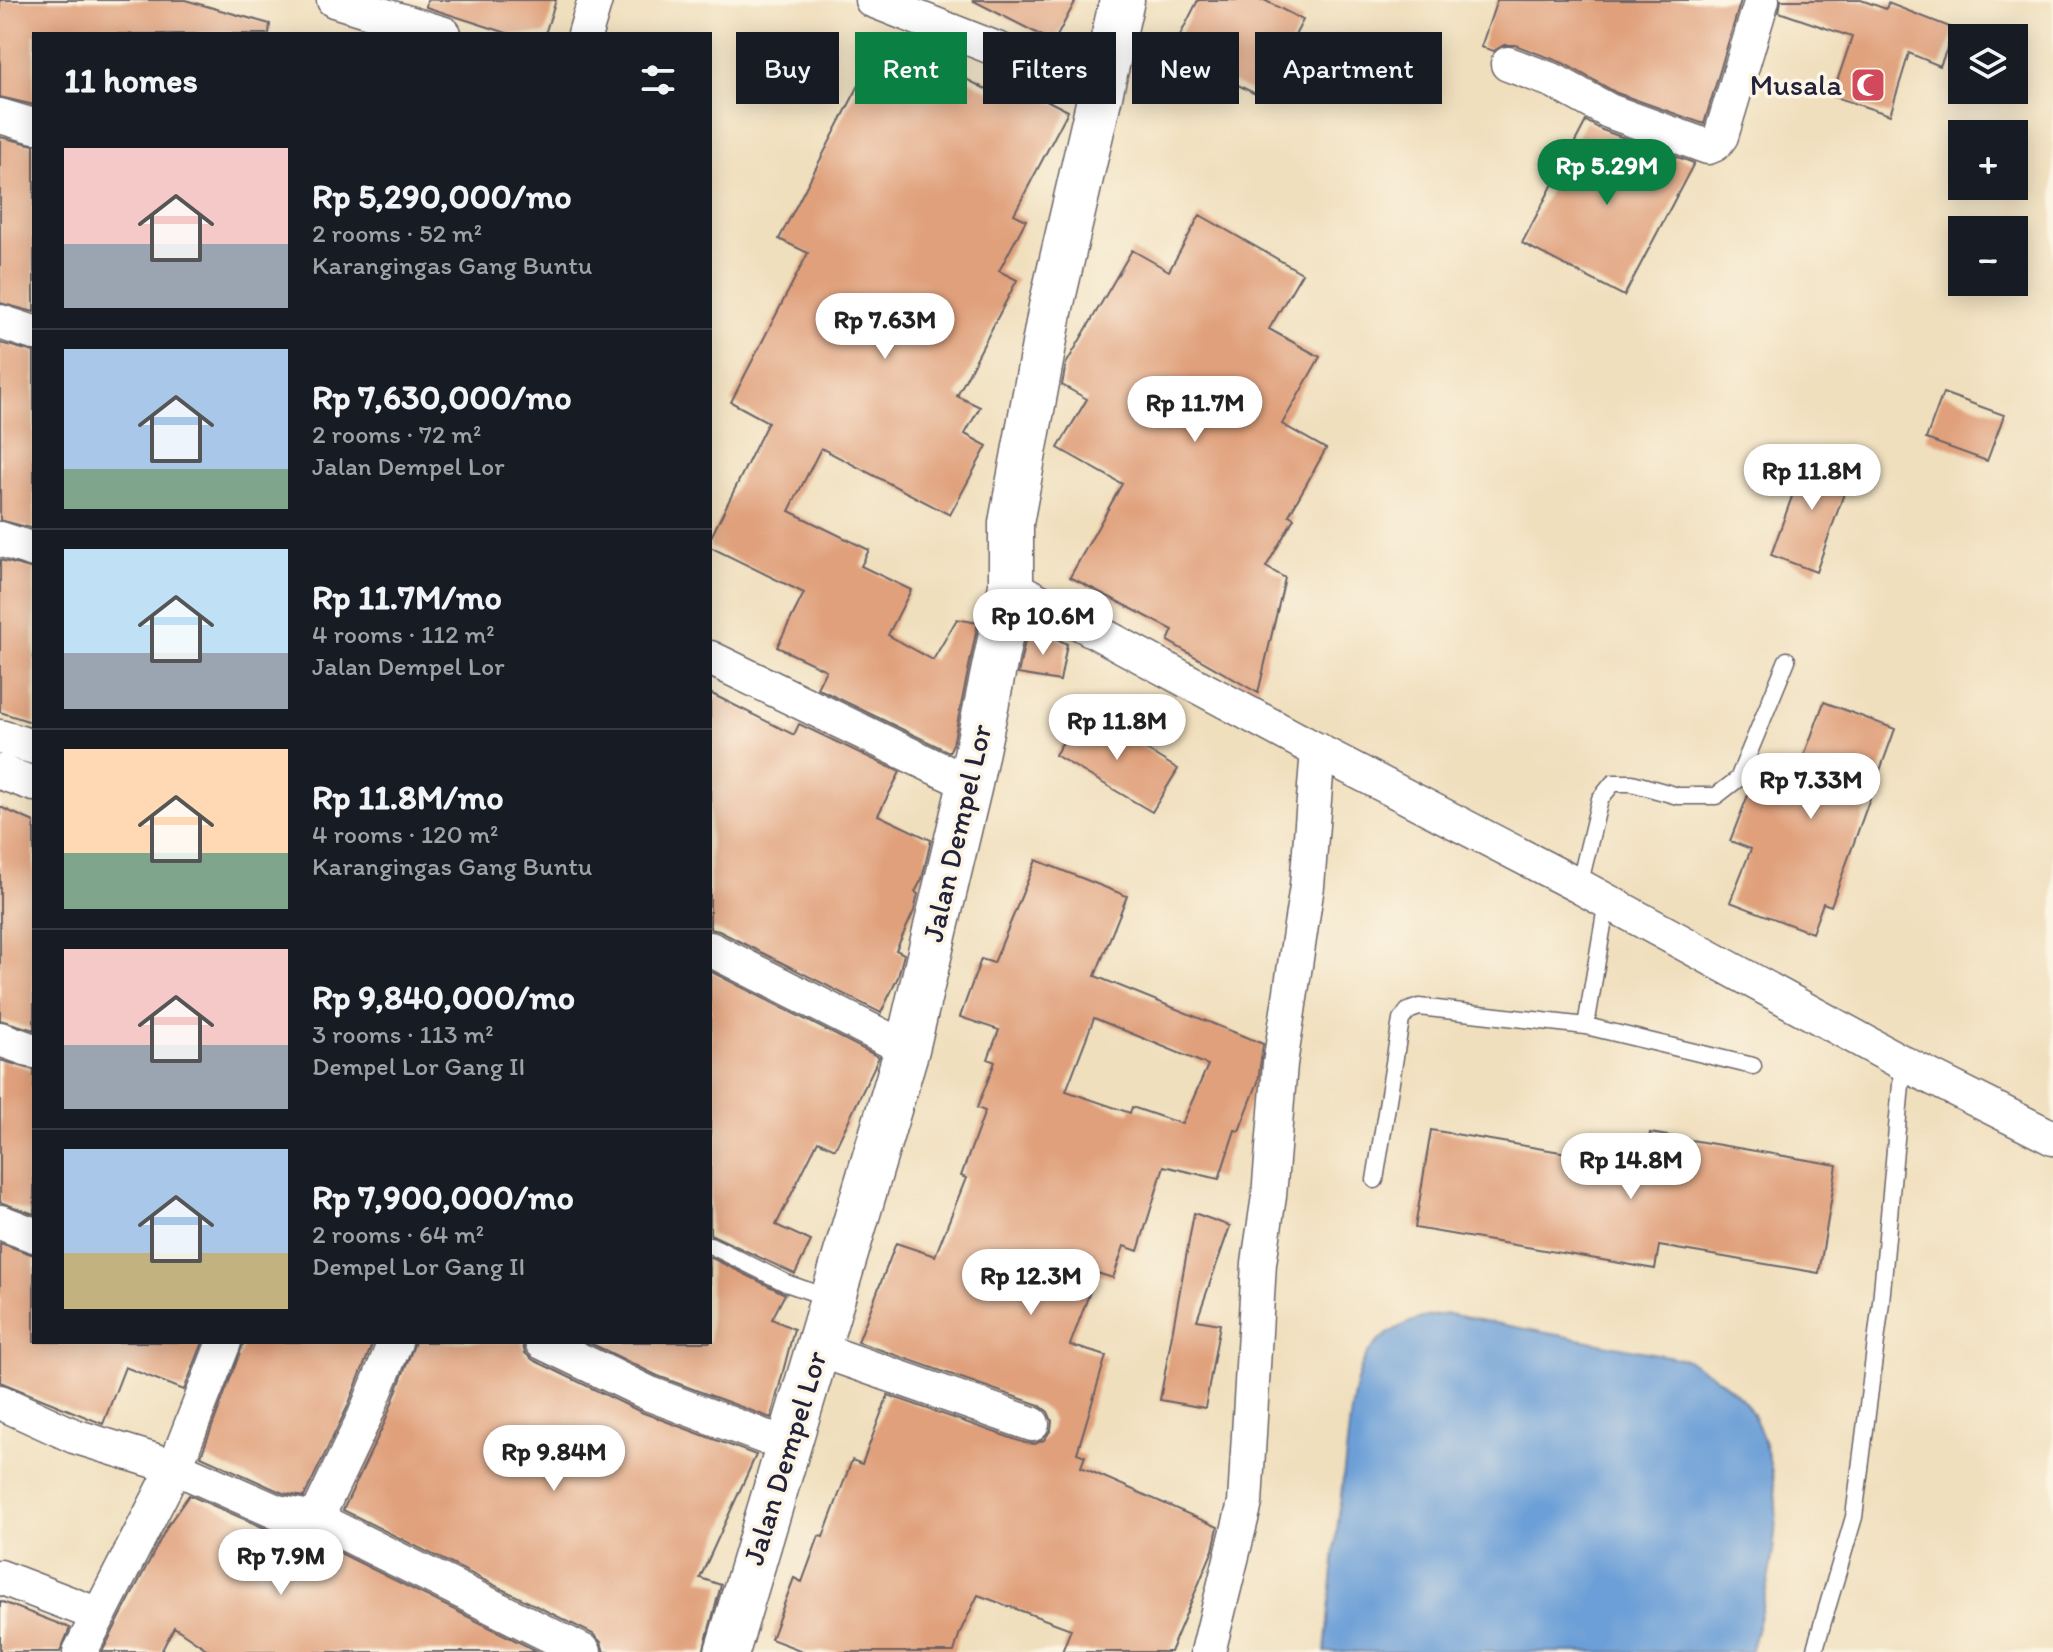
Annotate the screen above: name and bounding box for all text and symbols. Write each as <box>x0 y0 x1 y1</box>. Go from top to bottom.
map controls <box>1948 24 2028 296</box>
button: layers <box>1948 24 2028 104</box>
chip: Buy <box>736 32 839 104</box>
chip: Rent <box>855 32 967 104</box>
chip: Filters <box>983 32 1116 104</box>
chip: New <box>1132 32 1239 104</box>
chip: Apartment <box>1255 32 1442 104</box>
icon: filters <box>636 58 680 102</box>
text: 11 homes <box>64 60 198 101</box>
place label: Musala <box>1750 66 1842 103</box>
mosque icon: Musala <box>1849 66 1887 104</box>
button: + <box>1948 120 2028 200</box>
pin: Rp 5.29M <box>1524 139 1690 207</box>
text: Rp 5.29M <box>1555 149 1659 181</box>
text: Rp 5,290,000/mo <box>312 176 572 217</box>
icon: home <box>128 180 224 276</box>
button: − <box>1948 216 2028 296</box>
text: 2 rooms · 52 m² <box>312 217 482 249</box>
text: Karangingas Gang Buntu <box>312 249 592 281</box>
pin: Rp 7.63M <box>802 293 968 361</box>
text: Rp 7.63M <box>834 303 936 335</box>
pin: Rp 11.7M <box>1112 376 1278 444</box>
text: Rp 7,630,000/mo <box>312 377 572 418</box>
icon: home <box>128 381 224 477</box>
text: Rp 11.7M <box>1145 386 1245 418</box>
text: 2 rooms · 72 m² <box>312 418 481 450</box>
pin: Rp 11.8M <box>1729 444 1895 512</box>
text: Jalan Dempel Lor <box>312 450 504 482</box>
text: Rp 11.8M <box>1762 454 1862 486</box>
text: Rp 11.7M/mo <box>312 577 502 618</box>
icon: home <box>128 581 224 677</box>
pin: Rp 10.6M <box>960 589 1126 657</box>
text: Rp 10.6M <box>991 599 1095 631</box>
text: 4 rooms · 112 m² <box>312 618 495 650</box>
text: Jalan Dempel Lor <box>312 650 504 682</box>
pin: Rp 11.8M <box>1034 694 1200 762</box>
text: Rp 11.8M <box>1067 704 1167 736</box>
street label: Jalan Dempel Lor <box>914 720 1000 945</box>
pin: Rp 7.33M <box>1728 753 1894 821</box>
text: Rp 7.33M <box>1759 763 1863 795</box>
text: Rp 11.8M/mo <box>312 777 504 818</box>
icon: home <box>128 781 224 877</box>
text: 4 rooms · 120 m² <box>312 818 498 850</box>
text: Karangingas Gang Buntu <box>312 850 592 882</box>
text: Rp 9,840,000/mo <box>312 977 575 1018</box>
icon: home <box>128 981 224 1077</box>
text: 3 rooms · 113 m² <box>312 1018 494 1050</box>
text: Dempel Lor Gang II <box>312 1050 525 1082</box>
pin: Rp 14.8M <box>1548 1133 1714 1201</box>
text: Rp 14.8M <box>1579 1143 1683 1175</box>
text: Rp 7,900,000/mo <box>312 1177 574 1218</box>
icon: home <box>128 1181 224 1277</box>
text: 2 rooms · 64 m² <box>312 1218 484 1250</box>
pin: Rp 12.3M <box>948 1249 1114 1317</box>
text: Dempel Lor Gang II <box>312 1250 525 1282</box>
text: Rp 12.3M <box>980 1259 1082 1291</box>
street label: Jalan Dempel Lor <box>734 1346 835 1569</box>
pin: Rp 9.84M <box>471 1425 637 1493</box>
text: Rp 9.84M <box>501 1435 607 1467</box>
pin: Rp 7.9M <box>207 1529 355 1597</box>
text: Rp 7.9M <box>236 1539 326 1571</box>

